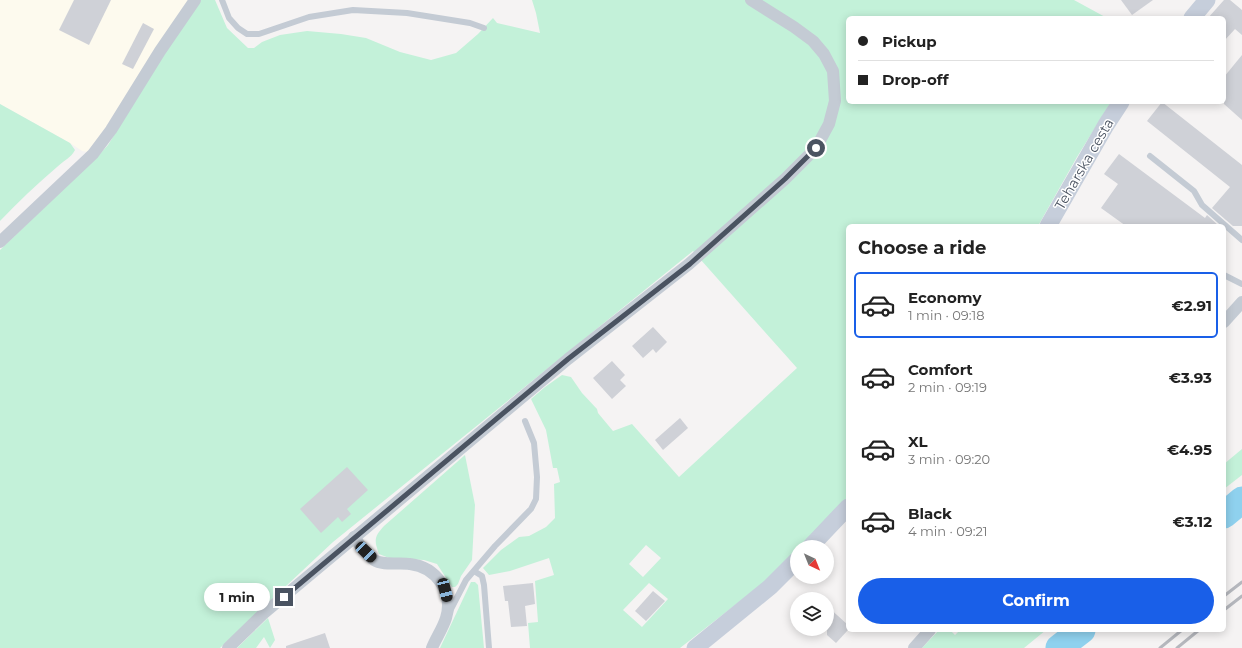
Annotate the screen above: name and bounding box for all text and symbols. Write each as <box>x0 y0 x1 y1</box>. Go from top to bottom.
text: Pickup <box>882 32 937 51</box>
text: Drop-off <box>882 70 949 89</box>
street label: Teharska cesta <box>1051 115 1117 213</box>
route start <box>807 139 825 157</box>
text: Choose a ride <box>858 237 986 259</box>
icon: car <box>860 287 896 323</box>
text: Economy <box>908 288 981 307</box>
text: €2.91 <box>1172 296 1212 315</box>
text: 1 min · 09:18 <box>908 307 985 323</box>
icon: car <box>860 359 896 395</box>
text: Comfort <box>908 360 973 379</box>
text: €3.93 <box>1169 368 1212 387</box>
text: 2 min · 09:19 <box>908 379 987 395</box>
icon: car <box>860 431 896 467</box>
text: XL <box>908 432 927 451</box>
text: €4.95 <box>1167 440 1212 459</box>
text: 3 min · 09:20 <box>908 451 990 467</box>
icon: car <box>860 503 896 539</box>
text: Black <box>908 504 952 523</box>
text: €3.12 <box>1173 512 1212 531</box>
text: 4 min · 09:21 <box>908 523 988 539</box>
car <box>353 539 379 565</box>
north arrow <box>790 540 834 584</box>
map controls <box>790 540 834 636</box>
car <box>436 577 454 603</box>
button: Confirm <box>858 578 1214 624</box>
callout: 1 min <box>204 583 270 611</box>
route end <box>275 588 293 606</box>
text: 1 min <box>219 589 255 605</box>
button: layers <box>790 592 834 636</box>

